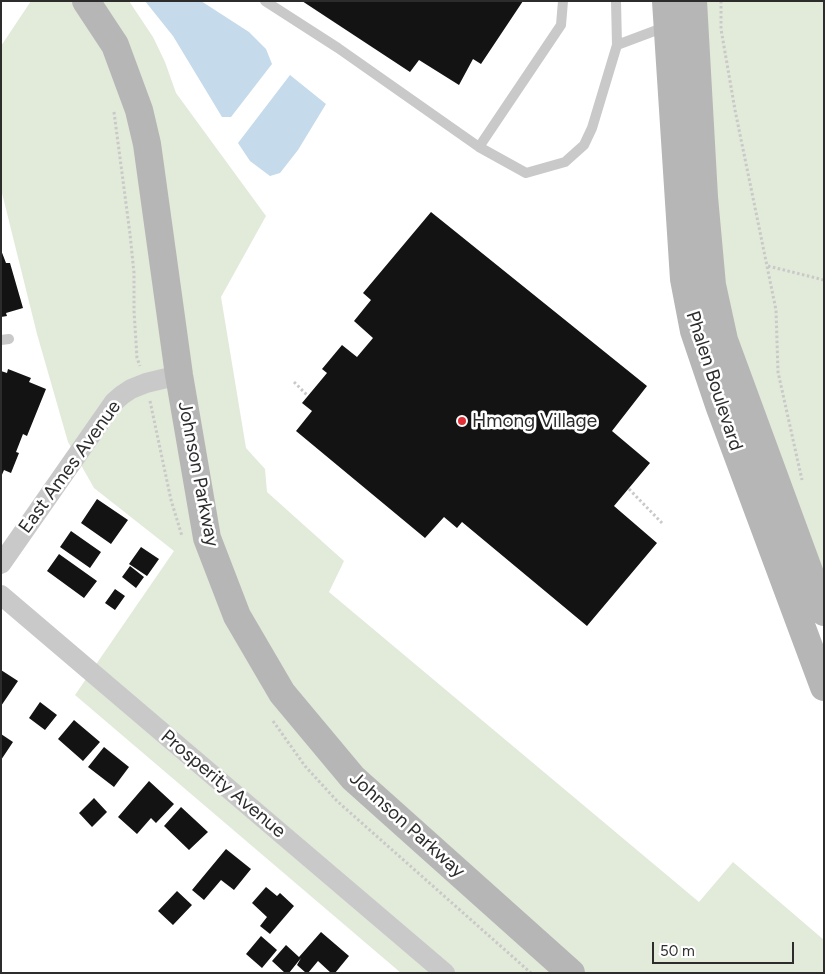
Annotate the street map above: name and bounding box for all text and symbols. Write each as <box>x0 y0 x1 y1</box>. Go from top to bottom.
street label: Phalen Boulevard <box>681 308 747 454</box>
street label: East Ames Avenue <box>14 396 126 538</box>
street label: Johnson Parkway <box>173 399 223 549</box>
place label: Hmong Village <box>472 410 597 432</box>
marker: Hmong Village <box>456 415 468 427</box>
street label: Prosperity Avenue <box>156 725 290 843</box>
street label: Johnson Parkway <box>345 767 469 883</box>
scale bar <box>655 932 798 964</box>
text: 50 m <box>660 942 695 960</box>

